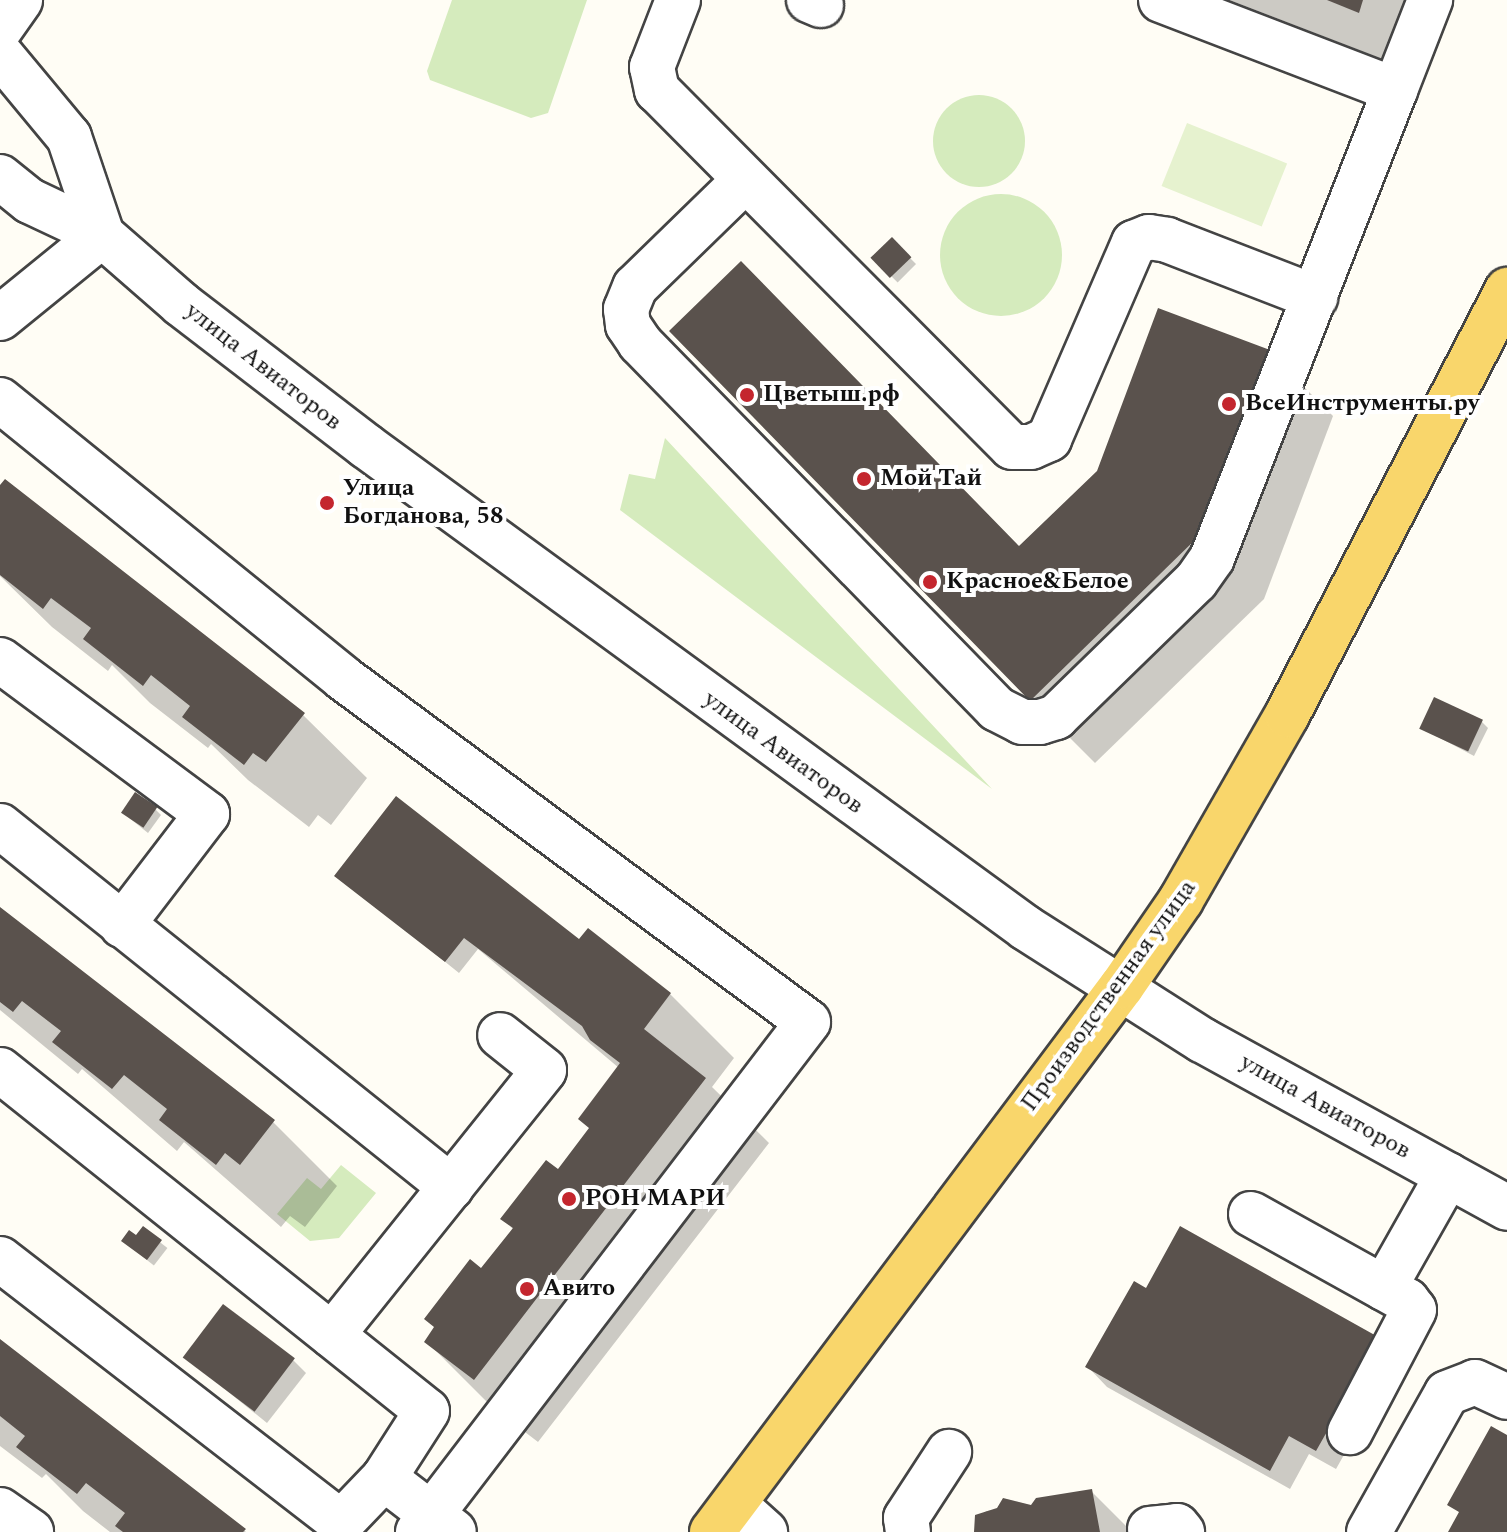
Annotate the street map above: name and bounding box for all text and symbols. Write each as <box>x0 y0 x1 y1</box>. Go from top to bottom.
street label: улица Авиаторов <box>179 297 347 437</box>
place label: Цветыш.рф <box>763 381 900 409</box>
marker: Цветыш.рф <box>738 386 756 404</box>
place label: ВсеИнструменты.ру <box>1245 390 1479 418</box>
marker: ВсеИнструменты.ру <box>1220 395 1238 413</box>
place label: Мой Тай <box>880 465 982 493</box>
marker: Мой Тай <box>855 470 873 488</box>
place label: Улица Богданова, 58 <box>343 475 503 531</box>
marker: Улица Богданова, 58 <box>318 494 336 512</box>
place label: Красное&Белое <box>946 568 1129 596</box>
marker: Красное&Белое <box>921 573 939 591</box>
street label: улица Авиаторов <box>698 685 868 821</box>
street label: Производственная улица <box>1015 875 1203 1117</box>
street label: улица Авиаторов <box>1235 1048 1415 1166</box>
place label: РОН МАРИ <box>585 1185 726 1213</box>
marker: РОН МАРИ <box>560 1190 578 1208</box>
place label: Авито <box>543 1275 615 1303</box>
marker: Авито <box>518 1280 536 1298</box>

